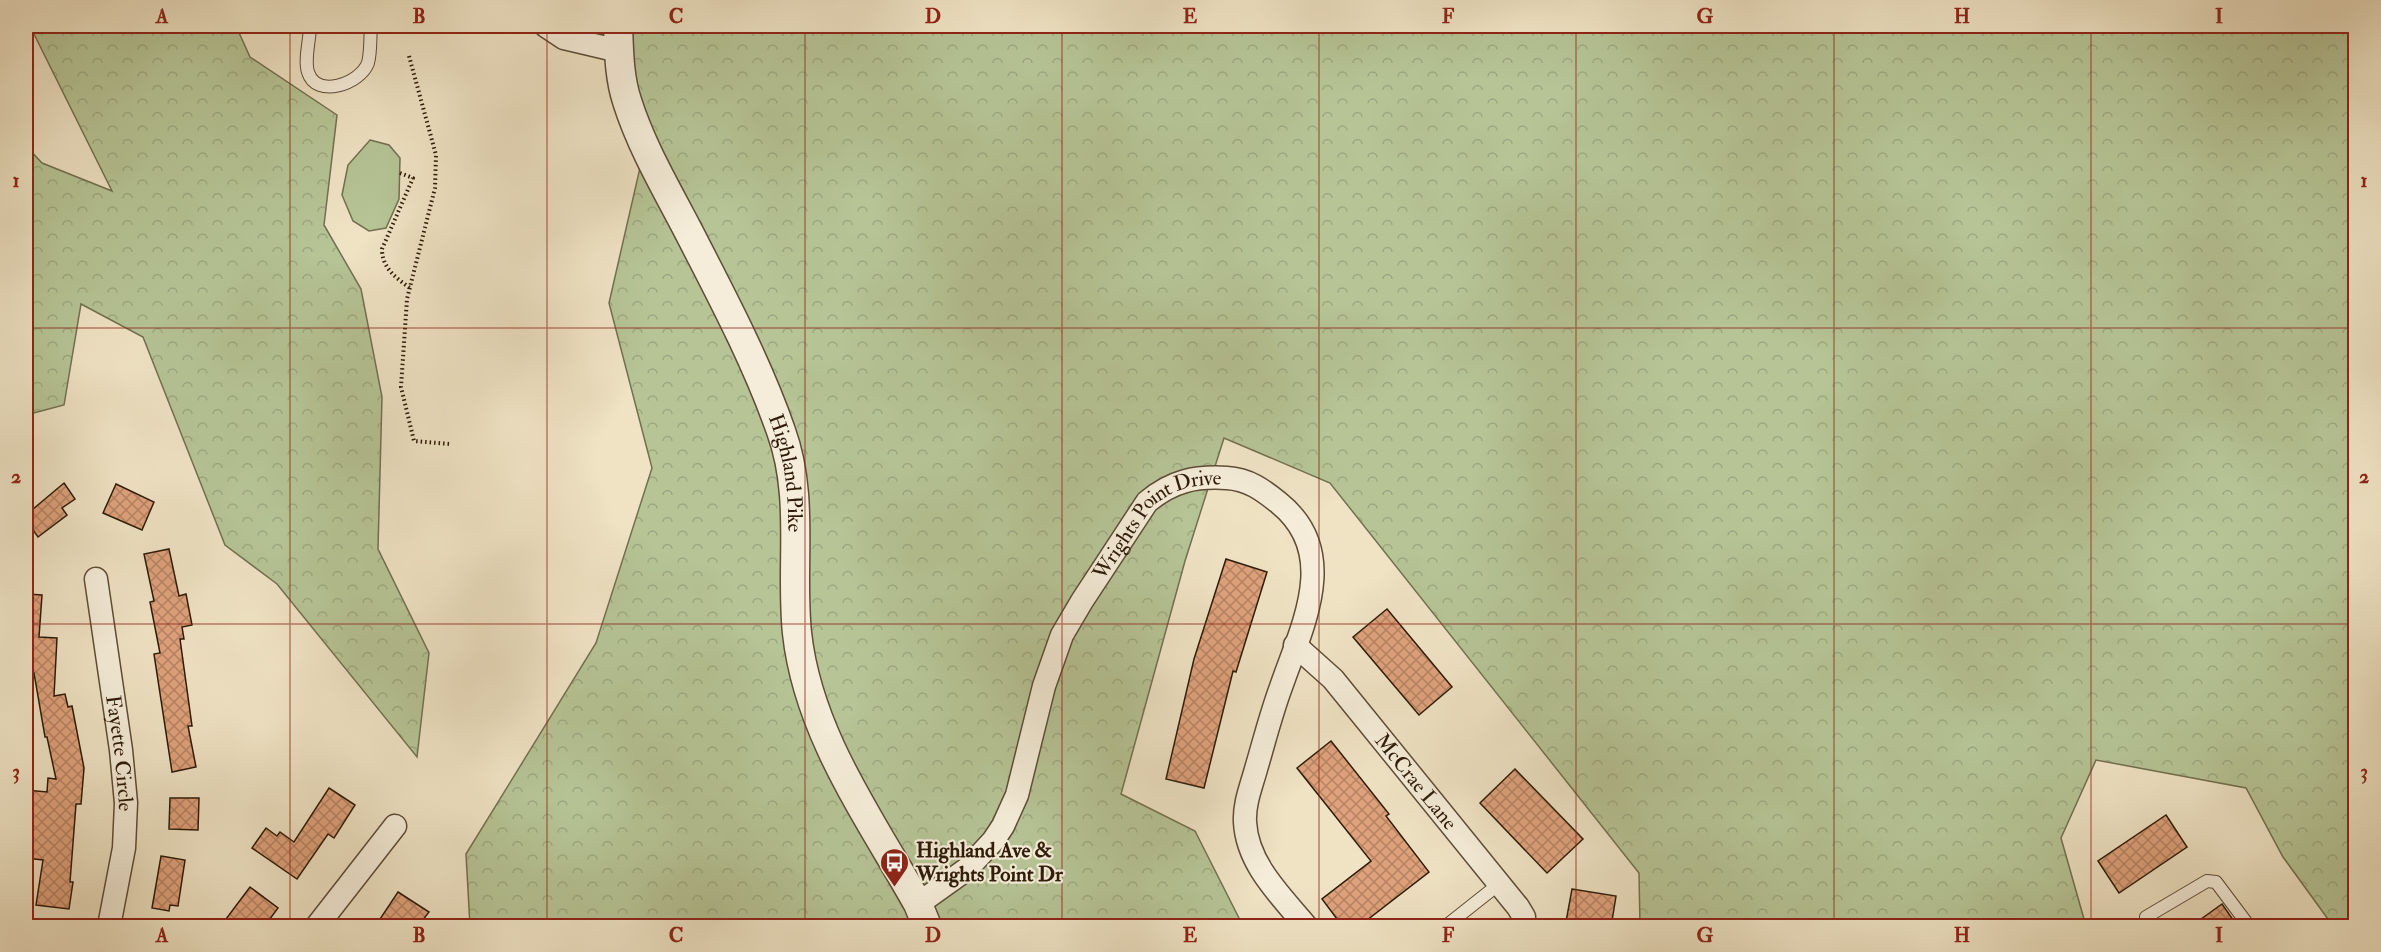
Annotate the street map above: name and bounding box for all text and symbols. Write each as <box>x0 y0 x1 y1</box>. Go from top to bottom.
text: A <box>155 4 169 29</box>
text: B <box>412 4 426 29</box>
text: C <box>669 4 683 29</box>
text: D <box>925 4 941 29</box>
text: E <box>1183 4 1198 29</box>
text: F <box>1442 4 1455 29</box>
text: G <box>1697 4 1714 29</box>
text: H <box>1954 4 1970 29</box>
text: I <box>2215 4 2223 29</box>
text: 1 <box>12 168 20 193</box>
text: 1 <box>2360 168 2368 193</box>
street label: Highland Pike <box>762 410 808 532</box>
text: 2 <box>11 464 21 489</box>
text: 2 <box>2359 464 2369 489</box>
street label: Wrights Point Drive <box>1086 465 1222 586</box>
street label: Fayette Circle <box>99 693 139 812</box>
street label: McCrae Lane <box>1369 728 1463 836</box>
text: 3 <box>12 759 20 784</box>
text: 3 <box>2360 759 2368 784</box>
place label: Highland Ave & Wrights Point Dr <box>915 837 1064 888</box>
bus stop icon: Highland Ave & Wrights Point Dr <box>879 846 911 888</box>
text: A <box>155 923 169 948</box>
text: B <box>412 923 426 948</box>
text: C <box>669 923 683 948</box>
text: D <box>925 923 941 948</box>
text: E <box>1183 923 1198 948</box>
text: F <box>1442 923 1455 948</box>
text: G <box>1697 923 1714 948</box>
text: H <box>1954 923 1970 948</box>
text: I <box>2215 923 2223 948</box>

